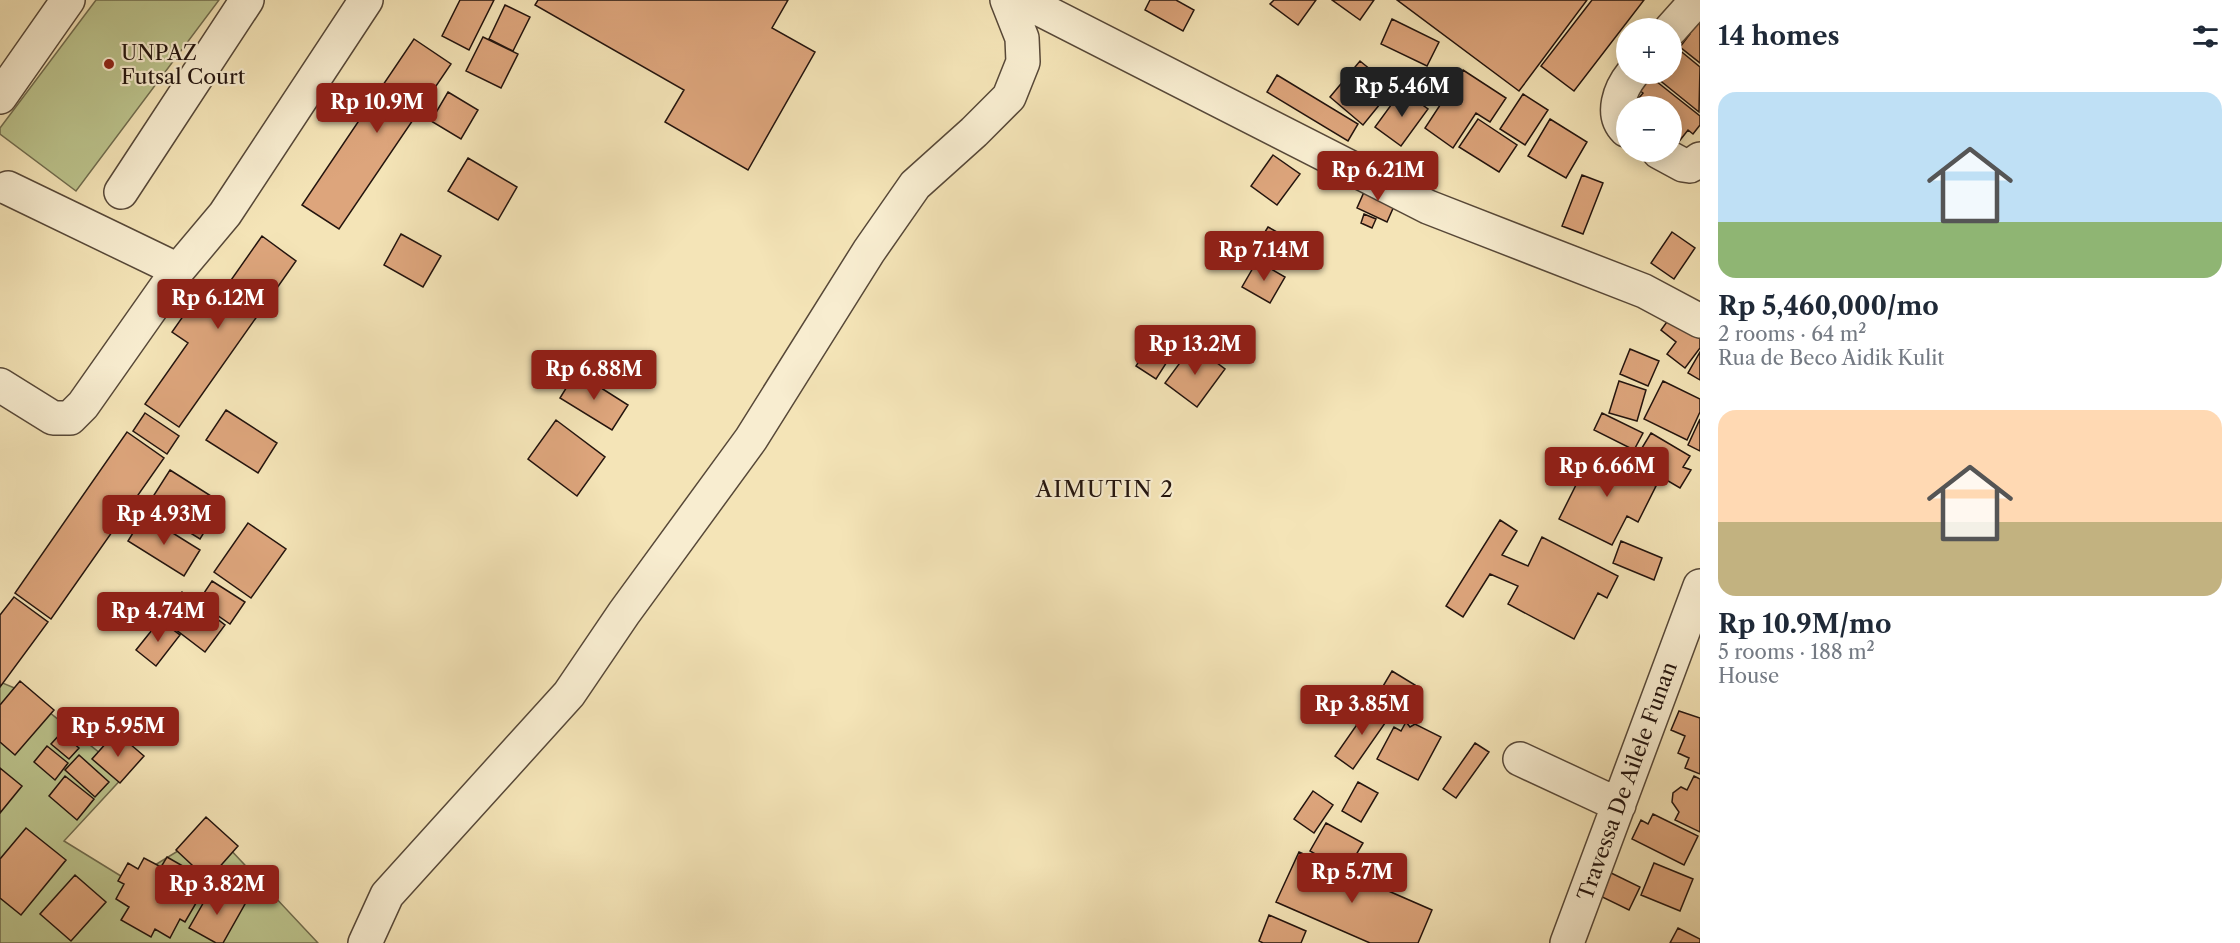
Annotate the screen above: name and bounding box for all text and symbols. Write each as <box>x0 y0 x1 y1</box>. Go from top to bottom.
map controls <box>1616 18 1682 162</box>
button: + <box>1616 18 1682 84</box>
text: 14 homes <box>1718 20 1840 52</box>
icon: filters <box>2189 20 2222 53</box>
place label: UNPAZ Futsal Court <box>121 40 246 89</box>
marker: UNPAZ Futsal Court <box>102 57 116 71</box>
pin: Rp 5.46M <box>1340 67 1464 118</box>
text: Rp 5.46M <box>1354 74 1450 98</box>
pin: Rp 10.9M <box>315 83 439 134</box>
text: Rp 10.9M <box>330 90 424 114</box>
button: − <box>1616 96 1682 162</box>
icon: home <box>1916 131 2024 239</box>
pin: Rp 6.21M <box>1316 151 1440 202</box>
text: Rp 6.21M <box>1331 158 1425 182</box>
pin: Rp 7.14M <box>1202 231 1326 282</box>
text: Rp 7.14M <box>1219 238 1309 262</box>
pin: Rp 6.12M <box>156 279 280 330</box>
text: Rp 6.12M <box>171 286 265 310</box>
text: Rp 5,460,000/mo <box>1718 290 1939 322</box>
text: 2 rooms · 64 m² <box>1718 322 1867 346</box>
pin: Rp 13.2M <box>1133 325 1257 376</box>
text: Rp 13.2M <box>1149 332 1241 356</box>
text: Rua de Beco Aidik Kulit <box>1718 346 1944 370</box>
pin: Rp 6.88M <box>532 350 656 401</box>
text: Rp 6.88M <box>545 357 643 381</box>
pin: Rp 6.66M <box>1545 447 1669 498</box>
icon: home <box>1916 449 2024 557</box>
text: Rp 6.66M <box>1559 454 1655 478</box>
district label: AIMUTIN 2 <box>1035 476 1174 503</box>
pin: Rp 4.93M <box>102 495 226 546</box>
text: Rp 4.93M <box>116 502 212 526</box>
pin: Rp 4.74M <box>96 592 220 643</box>
text: Rp 4.74M <box>111 599 205 623</box>
text: Rp 10.9M/mo <box>1718 608 1892 640</box>
text: 5 rooms · 188 m² <box>1718 640 1875 664</box>
street label: Travessa De Ailele Funan <box>1572 658 1682 904</box>
text: House <box>1718 664 1779 688</box>
pin: Rp 3.85M <box>1300 685 1424 736</box>
text: Rp 3.85M <box>1314 692 1410 716</box>
pin: Rp 5.95M <box>56 707 180 758</box>
text: Rp 5.95M <box>71 714 165 738</box>
pin: Rp 5.7M <box>1297 853 1407 904</box>
text: Rp 5.7M <box>1311 860 1393 884</box>
pin: Rp 3.82M <box>155 865 279 916</box>
text: Rp 3.82M <box>169 872 265 896</box>

